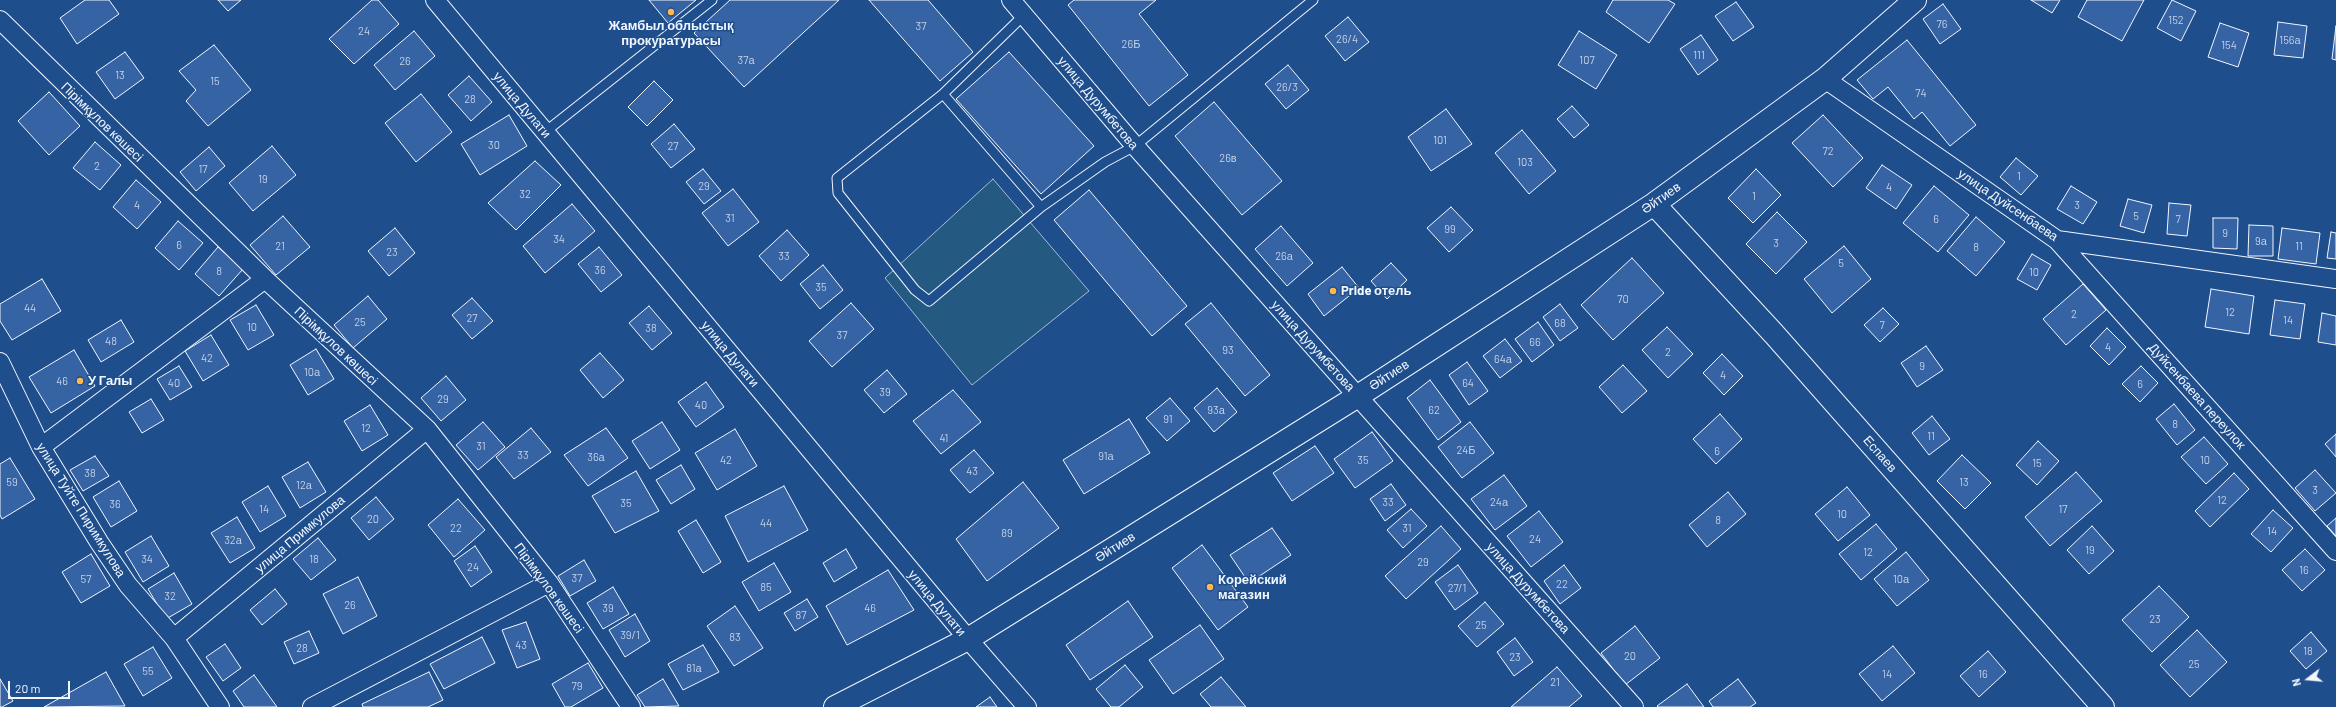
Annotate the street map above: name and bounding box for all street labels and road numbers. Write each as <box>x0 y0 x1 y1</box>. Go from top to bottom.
street label: улица Дурумбетова <box>1054 53 1142 153</box>
street label: улица Дулати <box>490 69 554 141</box>
street label: Пірімқұлов көшесі <box>58 79 146 165</box>
street label: улица Дуйсенбаева <box>1955 166 2061 244</box>
street label: Әйтиев <box>1638 179 1684 217</box>
street label: улица Дурумбетова <box>1268 297 1358 395</box>
street label: Пірімқұлов көшесі <box>291 303 381 389</box>
street label: улица Дулати <box>698 318 762 390</box>
street label: Дуйсенбаева переулок <box>2145 340 2249 452</box>
street label: Әйтиев <box>1366 356 1412 394</box>
street label: Еспаев <box>1860 432 1900 476</box>
street label: улица Туйте Пиримкулова <box>33 440 129 580</box>
street label: улица Примкулова <box>252 492 348 576</box>
street label: Әйтиев <box>1092 529 1138 565</box>
street label: улица Дурумбетова <box>1483 539 1573 637</box>
street label: Пірімқұлов көшесі <box>511 540 587 636</box>
street label: улица Дулати <box>905 567 969 639</box>

